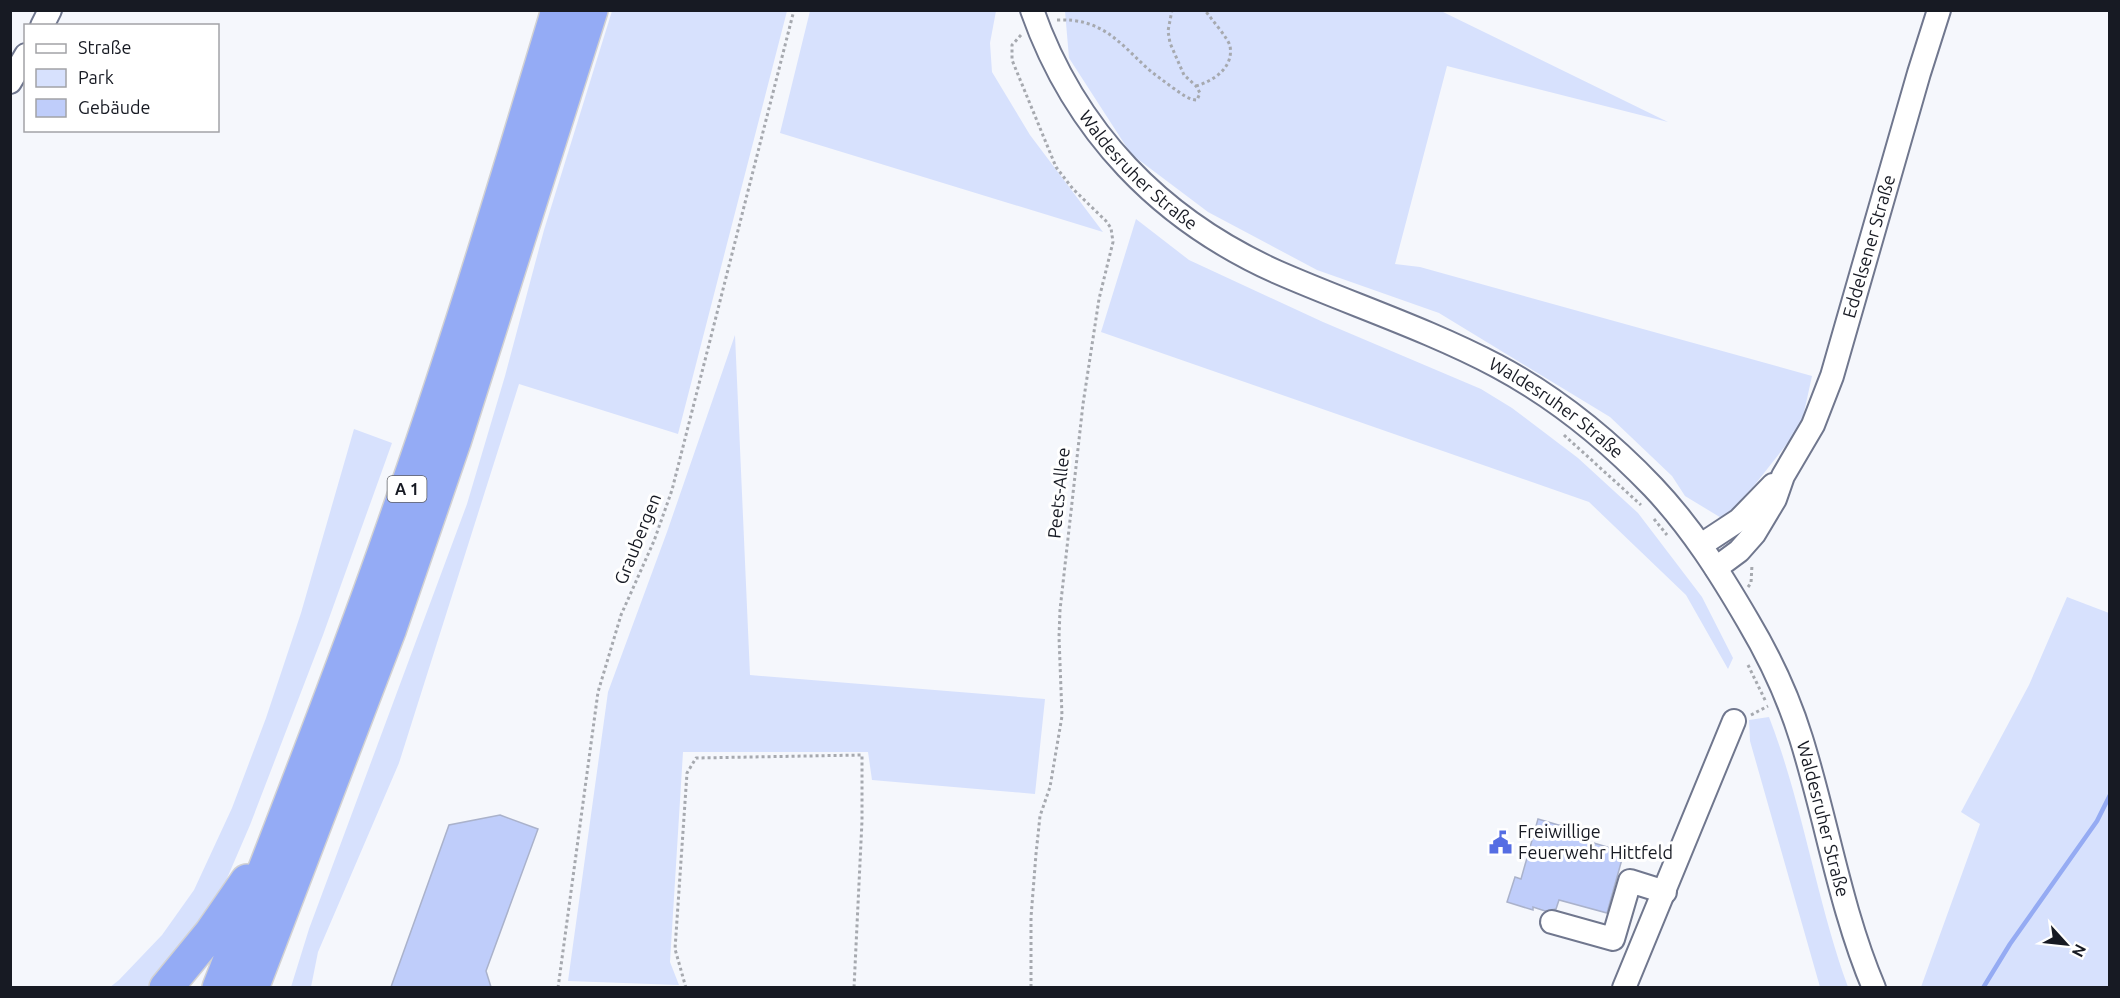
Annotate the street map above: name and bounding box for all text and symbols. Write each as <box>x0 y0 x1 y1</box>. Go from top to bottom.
legend <box>24 24 219 132</box>
text: Straße <box>78 37 131 57</box>
text: Park <box>78 67 114 87</box>
text: Gebäude <box>78 97 150 117</box>
street label: Waldesruher Straße <box>1076 106 1202 233</box>
street label: Eddelsener Straße <box>1838 172 1898 320</box>
street label: Waldesruher Straße <box>1486 353 1628 462</box>
street label: Peets-Allee <box>1043 446 1073 539</box>
road number: A 1 <box>388 476 426 502</box>
street label: Graubergen <box>610 490 664 587</box>
street label: Waldesruher Straße <box>1794 739 1854 899</box>
place label: Freiwillige Feuerwehr Hittfeld <box>1518 821 1673 862</box>
public building icon: Freiwillige Feuerwehr Hittfeld <box>1487 829 1513 855</box>
north arrow <box>2036 914 2096 974</box>
text: N <box>2069 941 2090 960</box>

